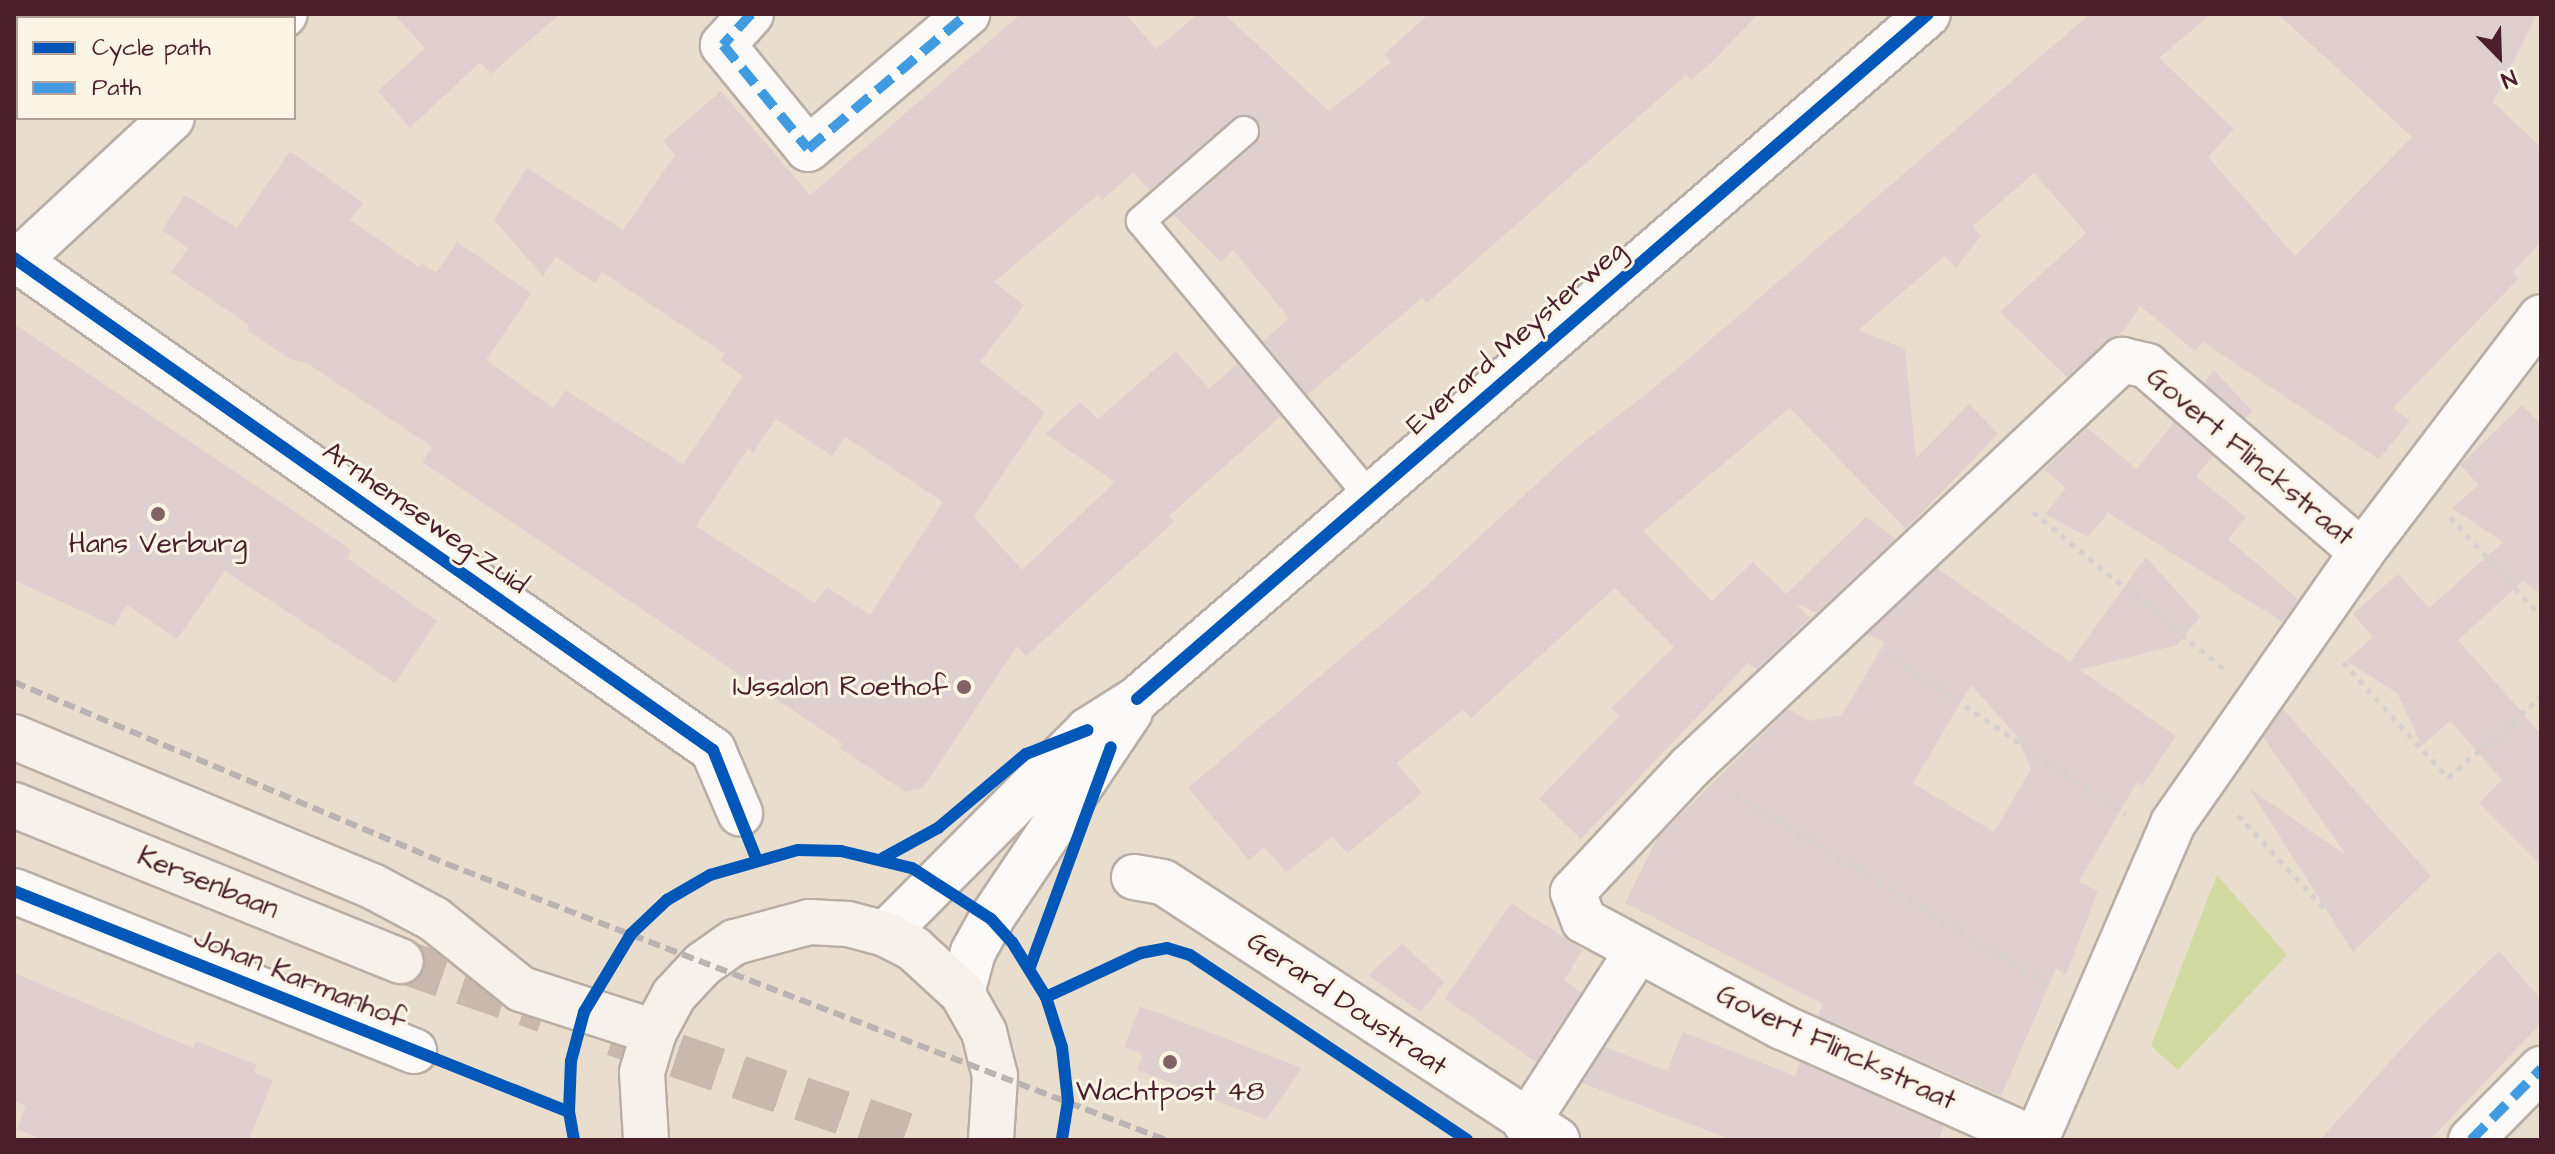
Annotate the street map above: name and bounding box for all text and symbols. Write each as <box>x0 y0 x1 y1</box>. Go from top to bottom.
legend <box>16 16 296 120</box>
north arrow <box>2459 16 2539 96</box>
text: Cycle path <box>92 31 211 65</box>
text: N <box>2496 62 2521 96</box>
text: Path <box>92 71 141 105</box>
street label: Everard Meysterweg <box>1400 234 1632 442</box>
street label: Govert Flinckstraat <box>2139 360 2361 554</box>
street label: Arnhemseweg-Zuid <box>316 435 534 601</box>
marker: Hans Verburg <box>149 505 167 523</box>
place label: Hans Verburg <box>69 527 247 561</box>
place label: IJssalon Roethof <box>733 670 948 704</box>
marker: IJssalon Roethof <box>955 678 973 696</box>
street label: Kersenbaan <box>133 840 283 926</box>
street label: Johan Karmanhof <box>189 921 411 1037</box>
street label: Gerard Doustraat <box>1241 925 1453 1083</box>
street label: Govert Flinckstraat <box>1711 978 1961 1118</box>
marker: Wachtpost 48 <box>1161 1053 1179 1071</box>
place label: Wachtpost 48 <box>1076 1075 1264 1109</box>

